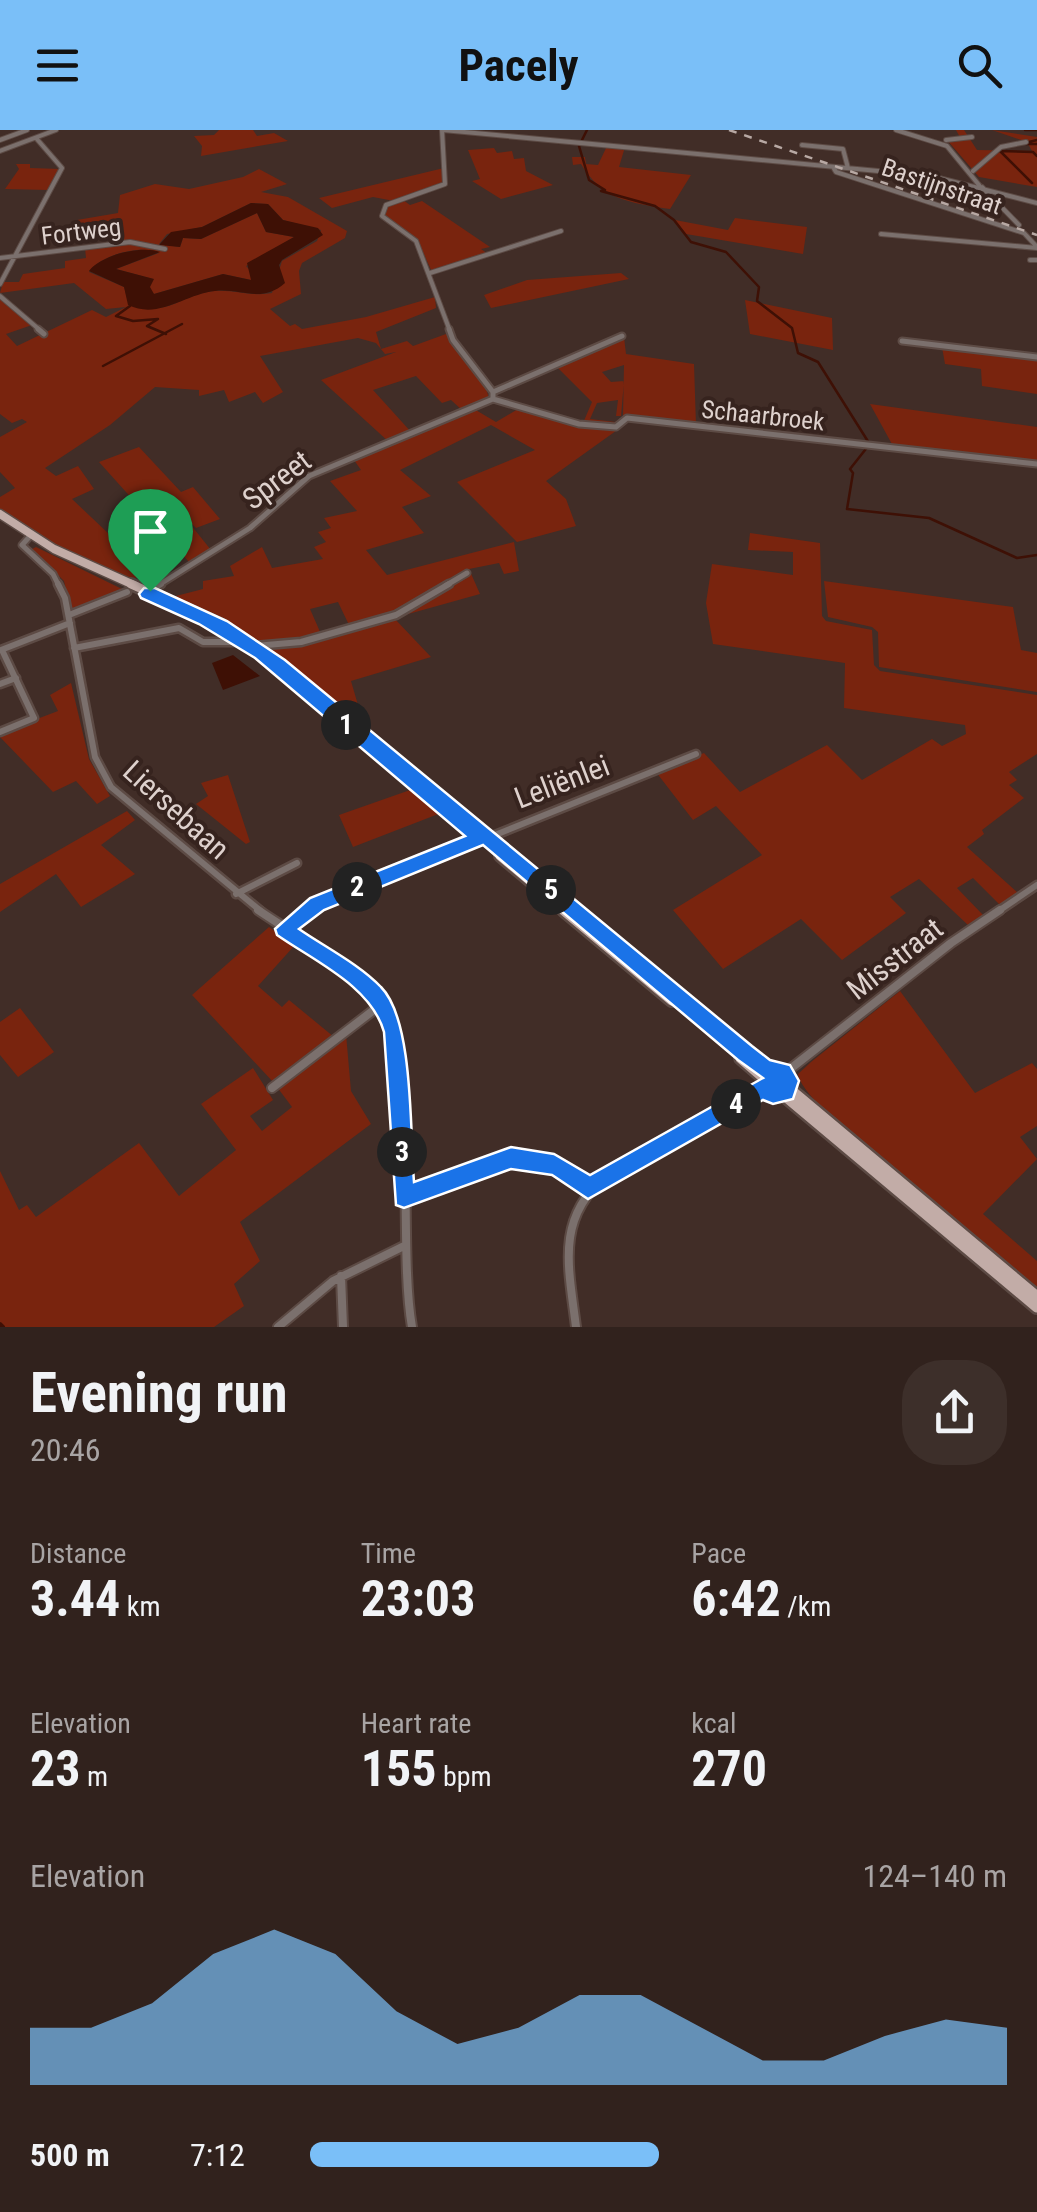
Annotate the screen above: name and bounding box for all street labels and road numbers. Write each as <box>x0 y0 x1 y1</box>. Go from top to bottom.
street label: Bastijnstraat <box>878 152 1006 221</box>
street label: Fortweg <box>39 212 123 251</box>
street label: Schaarbroek <box>700 395 827 436</box>
street label: Spreet <box>236 443 318 517</box>
street label: Leliënlei <box>510 748 614 816</box>
street label: Liersebaan <box>116 753 236 866</box>
street label: Misstraat <box>840 910 950 1007</box>

